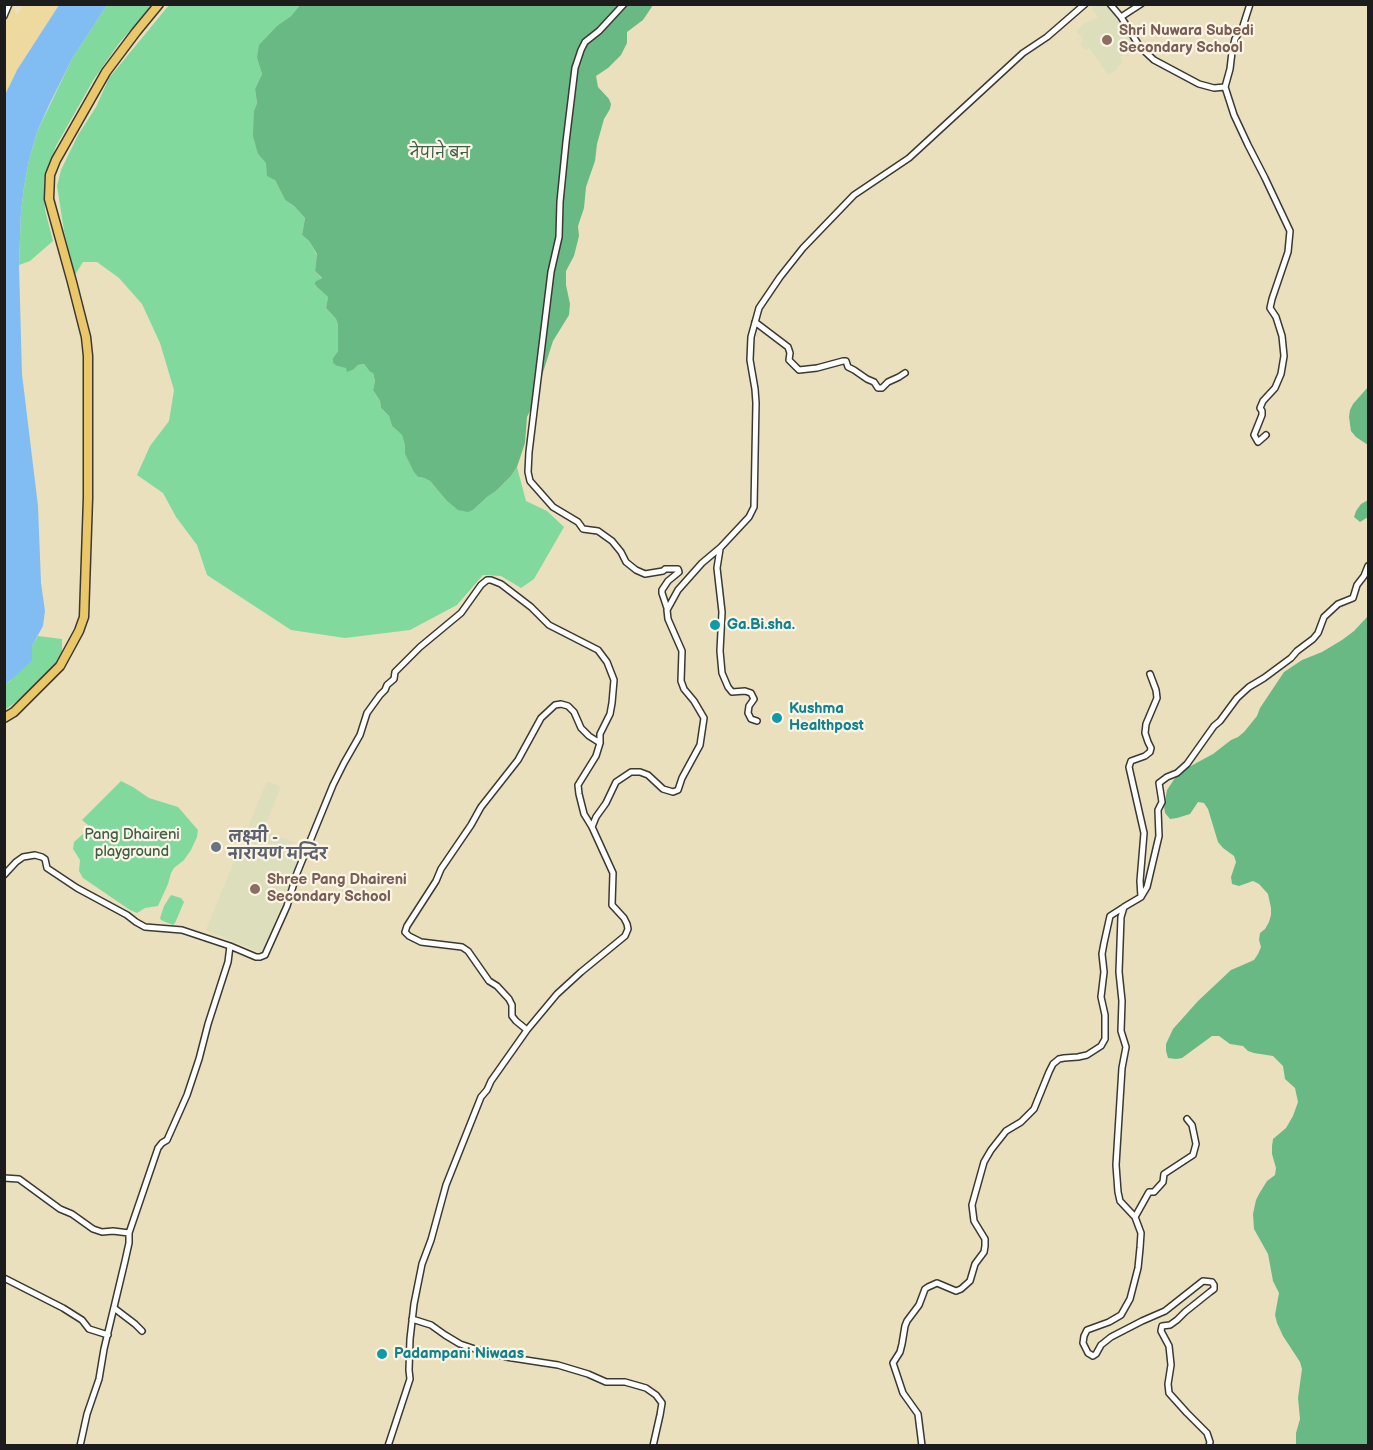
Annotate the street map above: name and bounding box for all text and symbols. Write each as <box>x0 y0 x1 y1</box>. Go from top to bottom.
place label: Shri Nuwara Subedi Secondary School <box>1119 22 1254 57</box>
marker: Shri Nuwara Subedi Secondary School <box>1100 33 1114 47</box>
park label: नेपाने बन <box>410 145 470 163</box>
place label: Ga.Bi.sha. <box>727 616 795 634</box>
marker: Ga.Bi.sha. <box>708 618 722 632</box>
place label: Kushma Healthpost <box>789 700 864 735</box>
marker: Kushma Healthpost <box>770 711 784 725</box>
park label: Pang Dhaireni playground <box>84 826 180 861</box>
place label: लक्ष्मी - नारायण मन्दिर <box>228 829 327 864</box>
marker: लक्ष्मी - नारायण मन्दिर <box>209 840 223 854</box>
place label: Shree Pang Dhaireni Secondary School <box>267 871 407 906</box>
marker: Shree Pang Dhaireni Secondary School <box>248 882 262 896</box>
place label: Padampani Niwaas <box>394 1345 524 1363</box>
marker: Padampani Niwaas <box>375 1347 389 1361</box>

